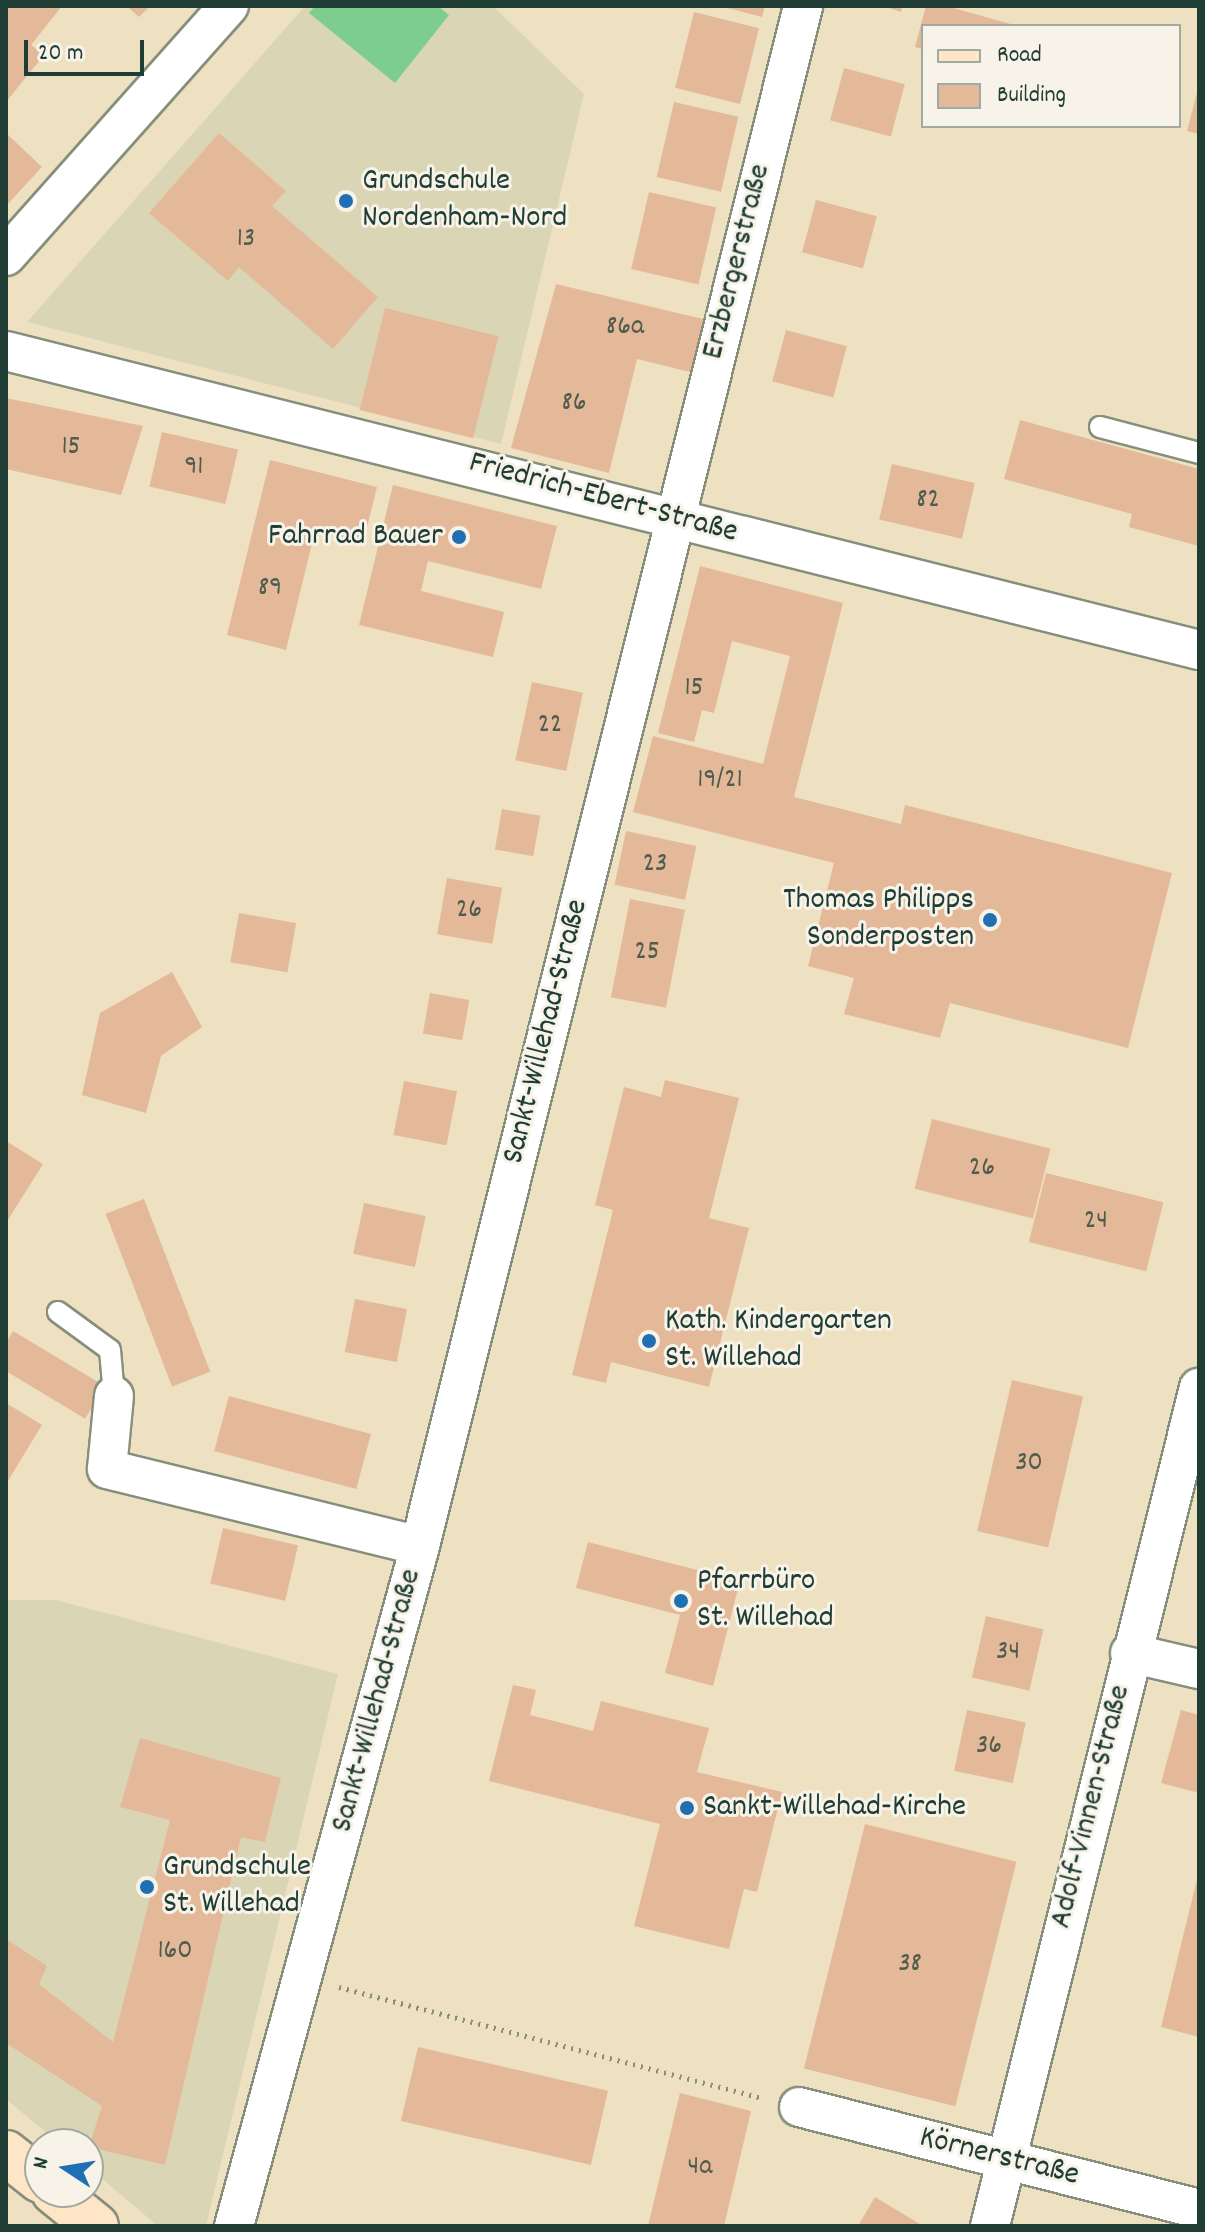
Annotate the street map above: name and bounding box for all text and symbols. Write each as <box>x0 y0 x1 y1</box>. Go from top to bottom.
scale bar <box>28 24 148 74</box>
legend <box>921 24 1181 128</box>
text: 20 m <box>38 37 84 71</box>
text: Road <box>997 39 1042 73</box>
text: Building <box>997 79 1066 113</box>
street label: Erzbergerstraße <box>695 160 781 364</box>
place label: Grundschule Nordenham-Nord <box>362 164 567 239</box>
marker: Grundschule Nordenham-Nord <box>337 192 355 210</box>
house number: 13 <box>237 223 255 257</box>
house number: 86a <box>606 311 644 345</box>
house number: 86 <box>562 387 586 421</box>
house number: 15 <box>61 431 81 465</box>
street label: Friedrich-Ebert-Straße <box>465 445 741 553</box>
house number: 91 <box>185 451 203 485</box>
house number: 82 <box>916 484 940 518</box>
place label: Fahrrad Bauer <box>268 518 443 556</box>
marker: Fahrrad Bauer <box>450 528 468 546</box>
house number: 89 <box>258 572 282 606</box>
house number: 15 <box>684 672 704 706</box>
house number: 22 <box>538 709 562 743</box>
house number: 19/21 <box>697 764 743 798</box>
house number: 23 <box>643 848 667 882</box>
place label: Thomas Philipps Sonderposten <box>783 883 974 958</box>
house number: 26 <box>456 894 482 928</box>
street label: Sankt-Willehad-Straße <box>496 896 598 1168</box>
marker: Thomas Philipps Sonderposten <box>981 911 999 929</box>
house number: 25 <box>634 936 660 970</box>
house number: 26 <box>969 1152 995 1186</box>
house number: 24 <box>1084 1205 1108 1239</box>
place label: Kath. Kindergarten St. Willehad <box>665 1304 892 1379</box>
marker: Kath. Kindergarten St. Willehad <box>640 1332 658 1350</box>
house number: 30 <box>1015 1447 1043 1481</box>
place label: Pfarrbüro St. Willehad <box>697 1564 834 1639</box>
street label: Sankt-Willehad-Straße <box>324 1565 432 1837</box>
marker: Pfarrbüro St. Willehad <box>672 1592 690 1610</box>
house number: 34 <box>996 1636 1020 1670</box>
street label: Adolf-Vinnen-Straße <box>1043 1681 1141 1933</box>
house number: 36 <box>976 1730 1002 1764</box>
place label: Sankt-Willehad-Kirche <box>703 1789 966 1827</box>
marker: Sankt-Willehad-Kirche <box>678 1799 696 1817</box>
place label: Grundschule St. Willehad <box>163 1850 311 1925</box>
marker: Grundschule St. Willehad <box>138 1878 156 1896</box>
house number: 160 <box>157 1935 193 1969</box>
house number: 38 <box>898 1948 922 1982</box>
street label: Körnerstraße <box>915 2120 1083 2196</box>
north arrow <box>24 2128 104 2208</box>
house number: 4a <box>688 2151 712 2185</box>
text: N <box>26 2155 58 2172</box>

